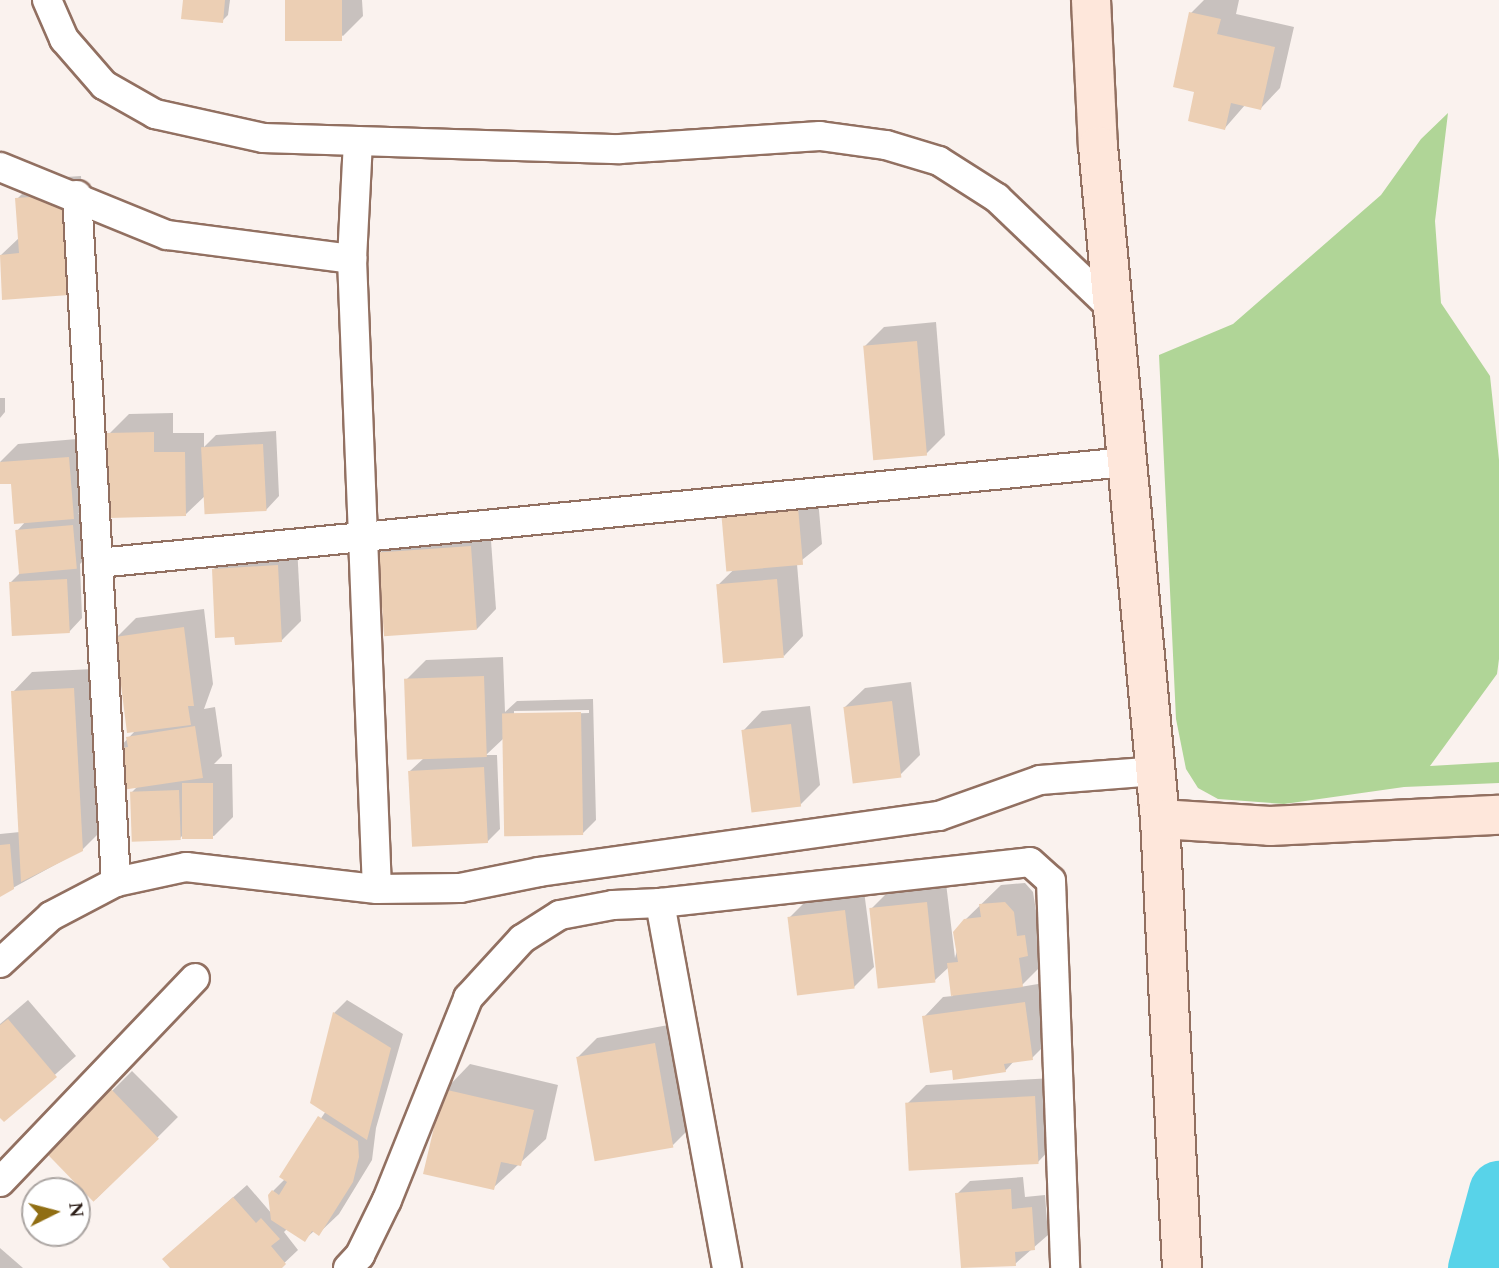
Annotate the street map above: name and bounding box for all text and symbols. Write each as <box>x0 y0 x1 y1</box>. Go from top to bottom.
north arrow <box>21 1177 91 1247</box>
text: N <box>60 1201 91 1219</box>

